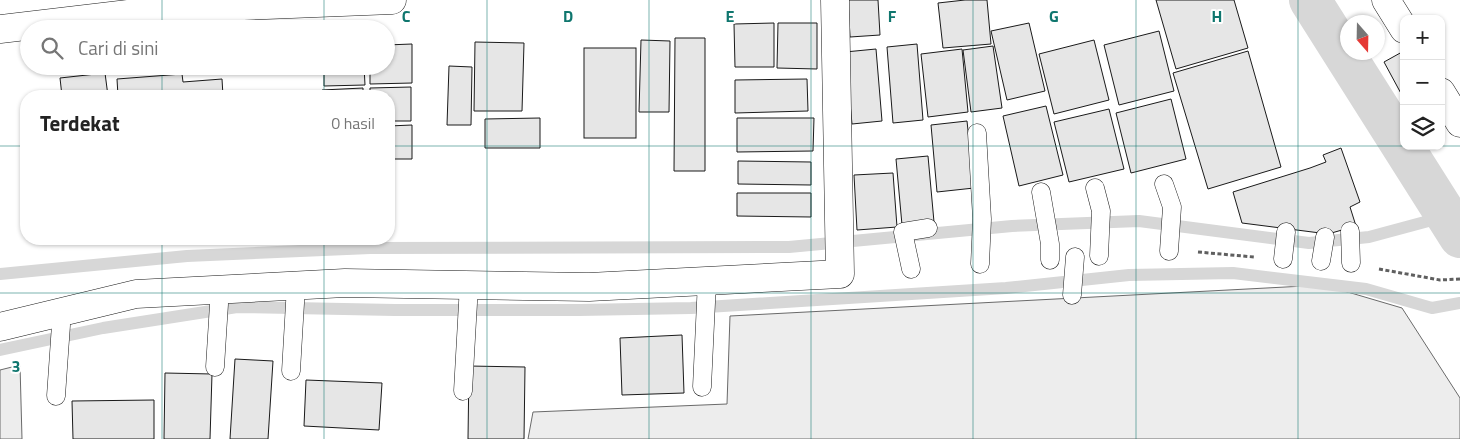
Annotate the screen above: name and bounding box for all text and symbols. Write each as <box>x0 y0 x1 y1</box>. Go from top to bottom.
text: C <box>402 4 411 28</box>
text: D <box>563 4 573 28</box>
text: E <box>726 4 735 28</box>
text: F <box>888 4 897 28</box>
text: G <box>1049 4 1059 28</box>
text: H <box>1212 4 1222 28</box>
north arrow <box>1340 15 1385 60</box>
map controls <box>1400 15 1445 150</box>
button: + <box>1400 15 1445 60</box>
search box <box>20 20 395 75</box>
text: Cari di sini <box>78 33 159 62</box>
icon: search <box>38 34 66 62</box>
button: − <box>1400 60 1445 105</box>
button: layers <box>1400 105 1445 150</box>
text: Terdekat <box>40 107 120 139</box>
text: 0 hasil <box>331 111 375 135</box>
text: 3 <box>12 354 20 378</box>

